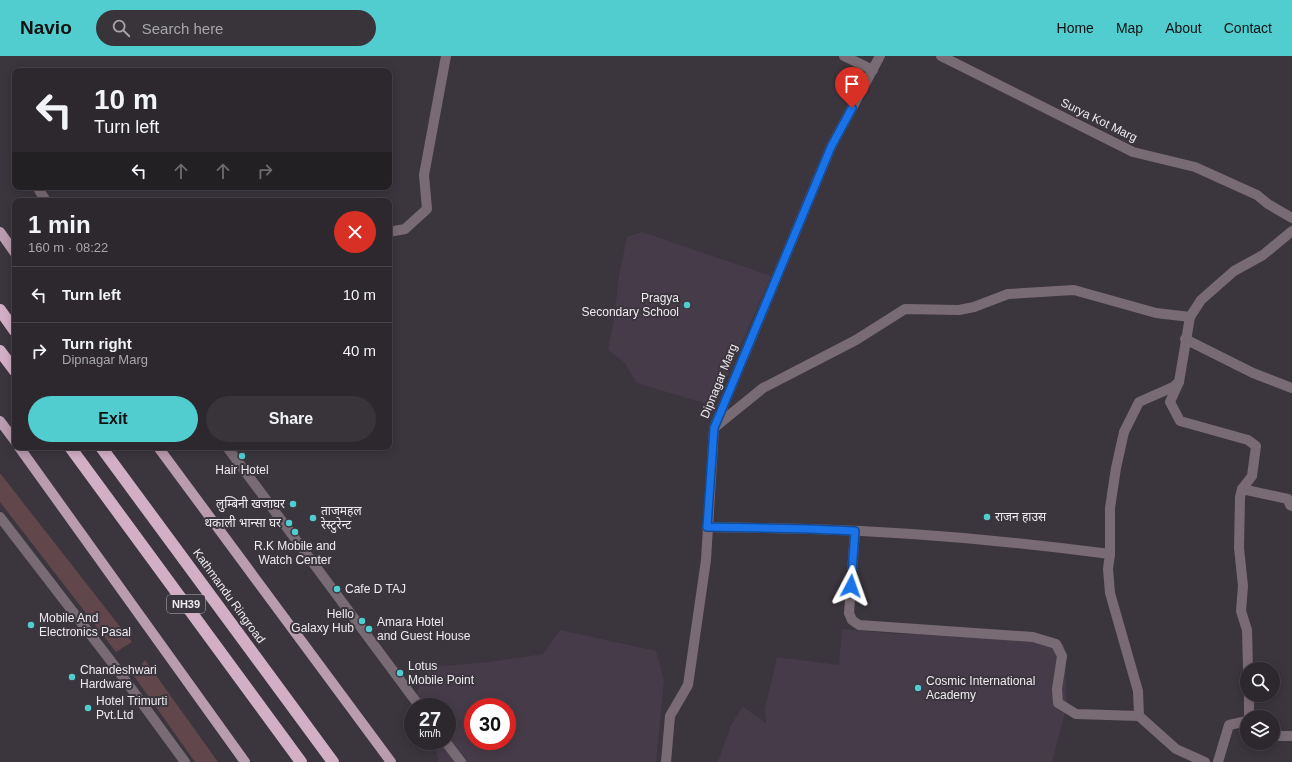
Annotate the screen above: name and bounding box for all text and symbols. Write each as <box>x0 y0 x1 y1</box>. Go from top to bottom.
search box <box>96 10 376 46</box>
text: Navio <box>20 17 72 38</box>
icon: search <box>110 17 132 39</box>
text: Search here <box>142 20 223 37</box>
text: Home <box>1057 20 1094 36</box>
text: Map <box>1116 20 1143 36</box>
text: About <box>1165 20 1202 36</box>
text: Contact <box>1224 20 1272 36</box>
pin <box>835 67 869 108</box>
icon: arrive <box>841 73 863 95</box>
icon: left <box>28 84 80 136</box>
text: 10 m <box>94 84 158 115</box>
street label: Surya Kot Marg <box>1058 95 1140 145</box>
text: Turn left <box>94 117 159 137</box>
icon: left <box>128 160 150 182</box>
icon: ahead <box>170 160 192 182</box>
icon: ahead <box>212 160 234 182</box>
icon: right <box>254 160 276 182</box>
text: 1 min <box>28 211 91 238</box>
button: close <box>334 211 376 253</box>
text: 160 m · 08:22 <box>28 240 108 255</box>
icon: left <box>28 284 50 306</box>
text: Turn left <box>62 286 121 303</box>
text: 10 m <box>343 286 376 303</box>
place label: Pragya Secondary School <box>582 291 679 319</box>
marker: Pragya Secondary School <box>682 300 692 310</box>
text: Turn right <box>62 335 132 352</box>
icon: right <box>28 340 50 362</box>
text: 40 m <box>343 342 376 359</box>
street label: Dipnagar Marg <box>698 342 740 420</box>
text: Dipnagar Marg <box>62 352 148 367</box>
button: Exit <box>28 396 198 442</box>
button: Share <box>206 396 376 442</box>
marker: Hair Hotel <box>237 451 247 461</box>
place label: Hair Hotel <box>215 463 269 477</box>
place label: लुम्बिनी खजाघर <box>216 496 286 512</box>
marker: लुम्बिनी खजाघर <box>288 499 298 509</box>
place label: ताजमहल रेस्टुरेन्ट <box>321 504 362 533</box>
place label: राजन हाउस <box>995 510 1047 524</box>
marker: राजन हाउस <box>982 512 992 522</box>
marker: ताजमहल रेस्टुरेन्ट <box>308 513 318 523</box>
place label: थकाली भान्सा घर <box>204 515 282 530</box>
marker: थकाली भान्सा घर <box>284 518 294 528</box>
marker: R.K Mobile and Watch Center <box>290 527 300 537</box>
place label: R.K Mobile and Watch Center <box>254 539 336 567</box>
street label: Kathmandu Ringroad <box>190 546 268 646</box>
position arrow <box>830 565 872 607</box>
place label: Cafe D TAJ <box>345 582 406 596</box>
marker: Cafe D TAJ <box>332 584 342 594</box>
road number: NH39 <box>167 595 205 613</box>
place label: Hello Galaxy Hub <box>291 607 354 635</box>
place label: Mobile And Electronics Pasal <box>39 611 131 639</box>
place label: Amara Hotel and Guest House <box>377 615 471 643</box>
marker: Hello Galaxy Hub <box>357 616 367 626</box>
marker: Mobile And Electronics Pasal <box>26 620 36 630</box>
marker: Amara Hotel and Guest House <box>364 624 374 634</box>
place label: Lotus Mobile Point <box>408 659 475 687</box>
map controls <box>1240 662 1280 750</box>
button: search <box>1240 662 1280 702</box>
place label: Chandeshwari Hardware <box>80 663 157 691</box>
marker: Lotus Mobile Point <box>395 668 405 678</box>
marker: Chandeshwari Hardware <box>67 672 77 682</box>
place label: Cosmic International Academy <box>926 674 1035 702</box>
marker: Cosmic International Academy <box>913 683 923 693</box>
place label: Hotel Trimurti Pvt.Ltd <box>96 694 167 722</box>
speed limit sign: 30 <box>464 698 516 750</box>
marker: Hotel Trimurti Pvt.Ltd <box>83 703 93 713</box>
text: 27 <box>419 708 441 730</box>
button: layers <box>1240 710 1280 750</box>
text: km/h <box>419 728 441 739</box>

